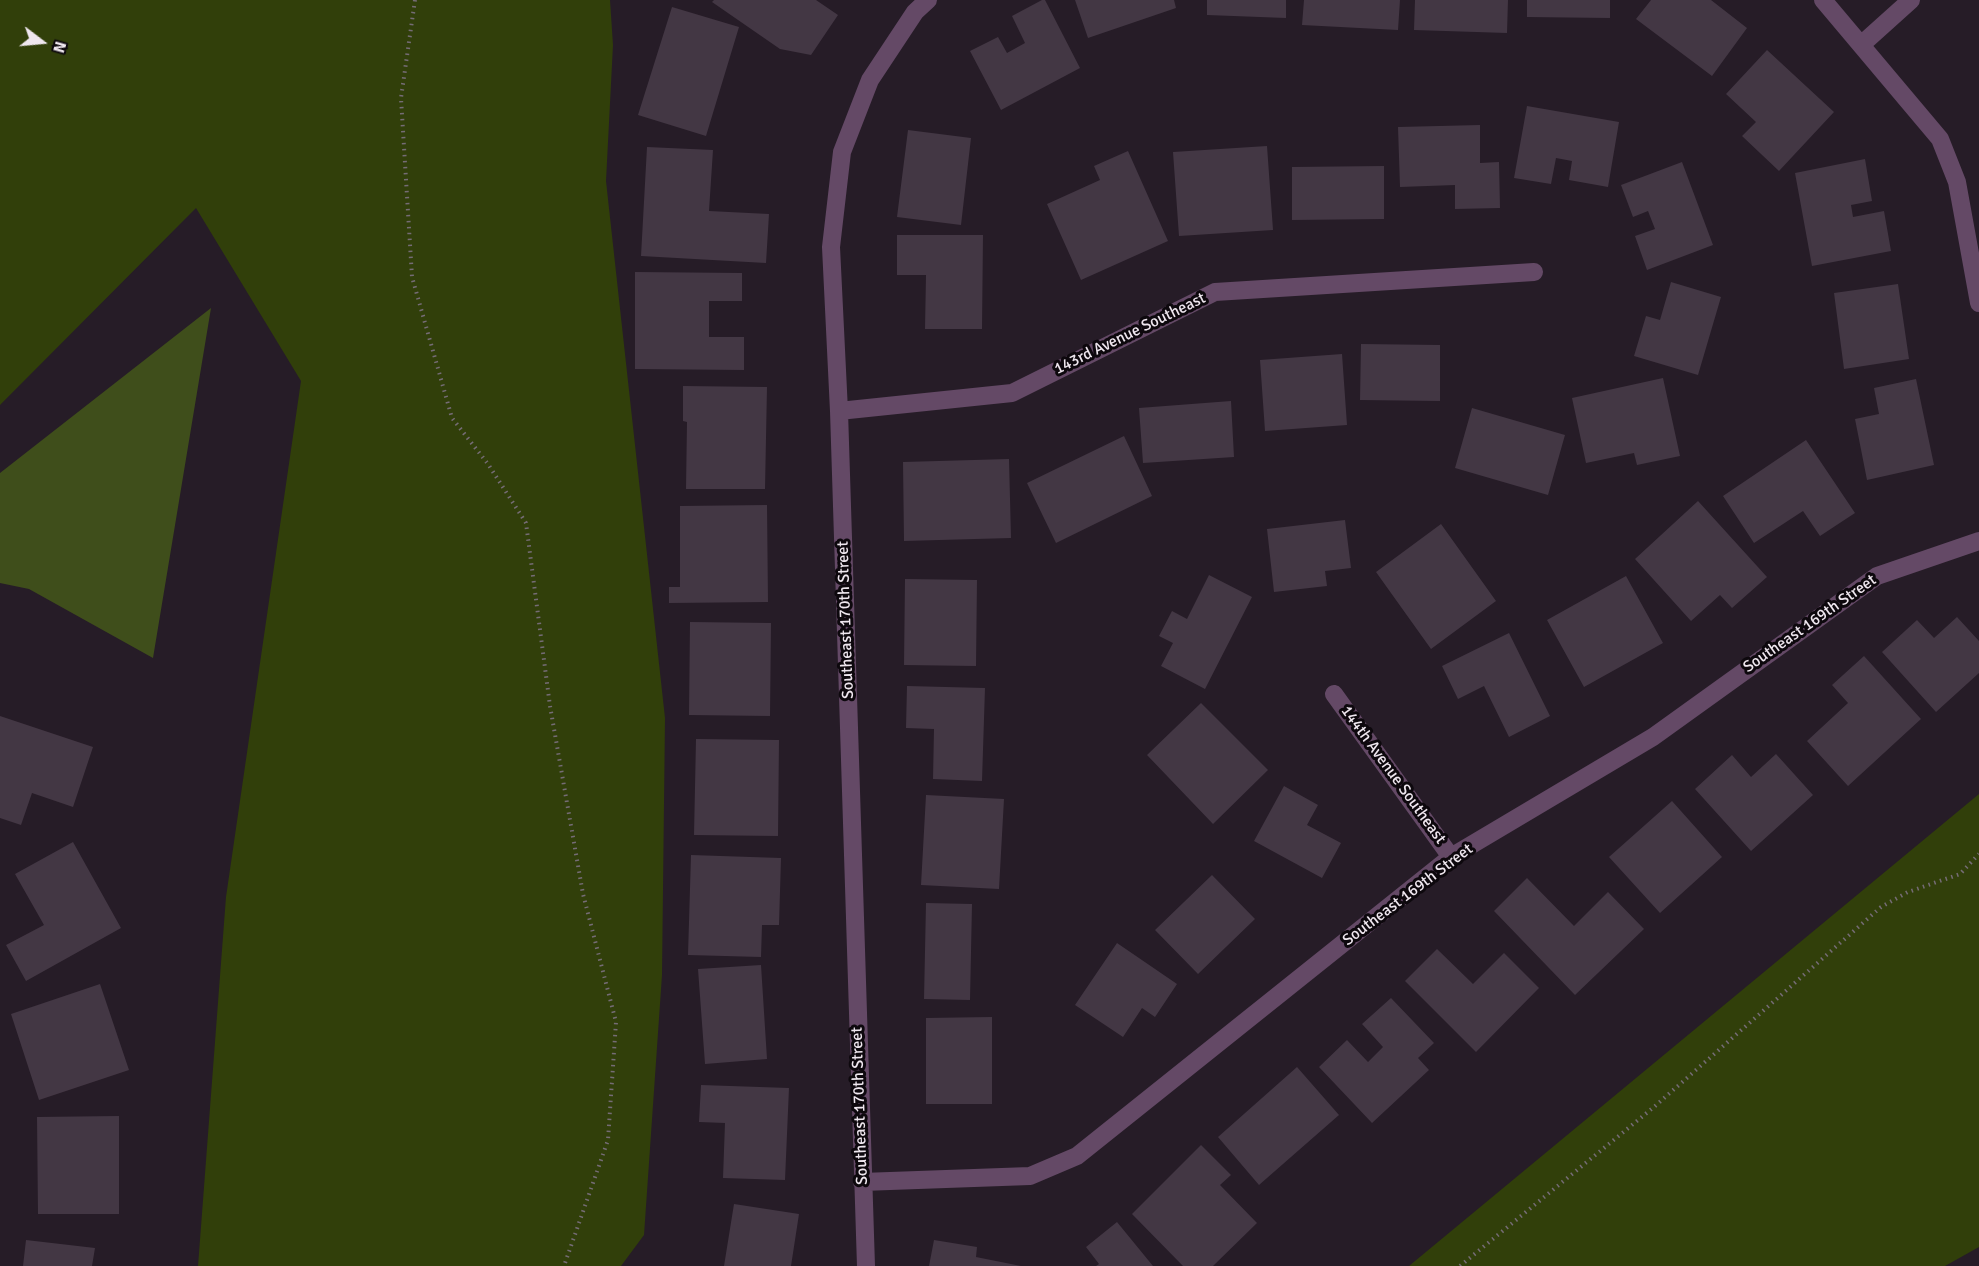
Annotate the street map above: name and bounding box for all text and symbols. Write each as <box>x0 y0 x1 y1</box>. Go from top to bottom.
north arrow <box>12 12 72 72</box>
text: N <box>48 39 70 55</box>
street label: 143rd Avenue Southeast <box>1051 289 1209 379</box>
street label: Southeast 170th Street <box>834 541 858 699</box>
street label: Southeast 169th Street <box>1740 571 1880 677</box>
street label: 144th Avenue Southeast <box>1336 702 1450 848</box>
street label: Southeast 169th Street <box>1339 840 1477 950</box>
street label: Southeast 170th Street <box>848 1027 872 1185</box>

